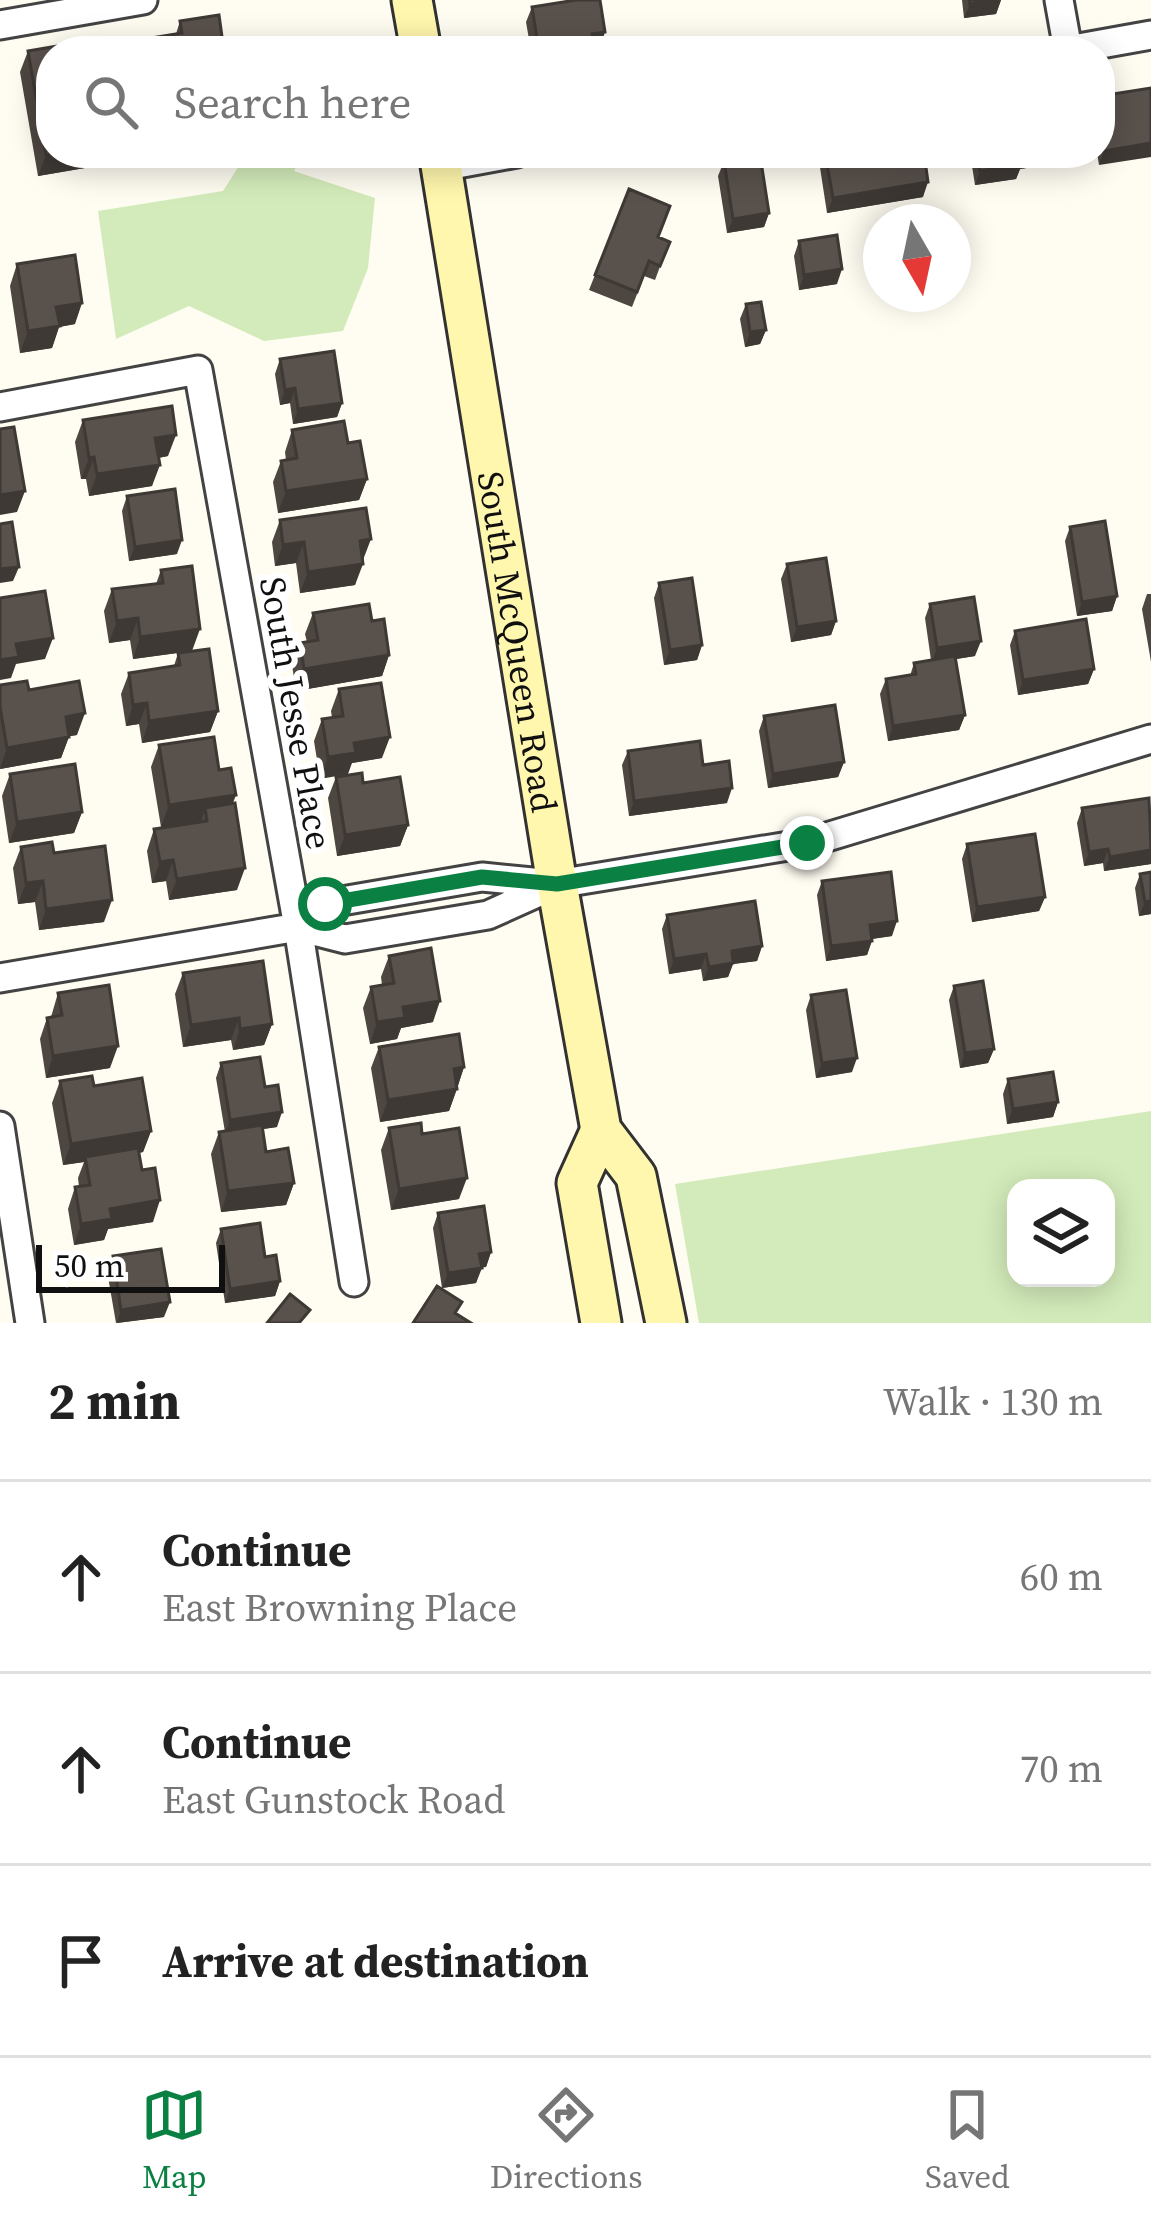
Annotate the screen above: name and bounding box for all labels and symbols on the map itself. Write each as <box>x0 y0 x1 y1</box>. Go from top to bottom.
north arrow <box>863 204 971 312</box>
street label: South McQueen Road <box>466 468 570 816</box>
street label: South Jesse Place <box>248 573 344 853</box>
route end <box>780 816 834 870</box>
route start <box>298 877 352 931</box>
scale bar <box>36 1239 225 1292</box>

